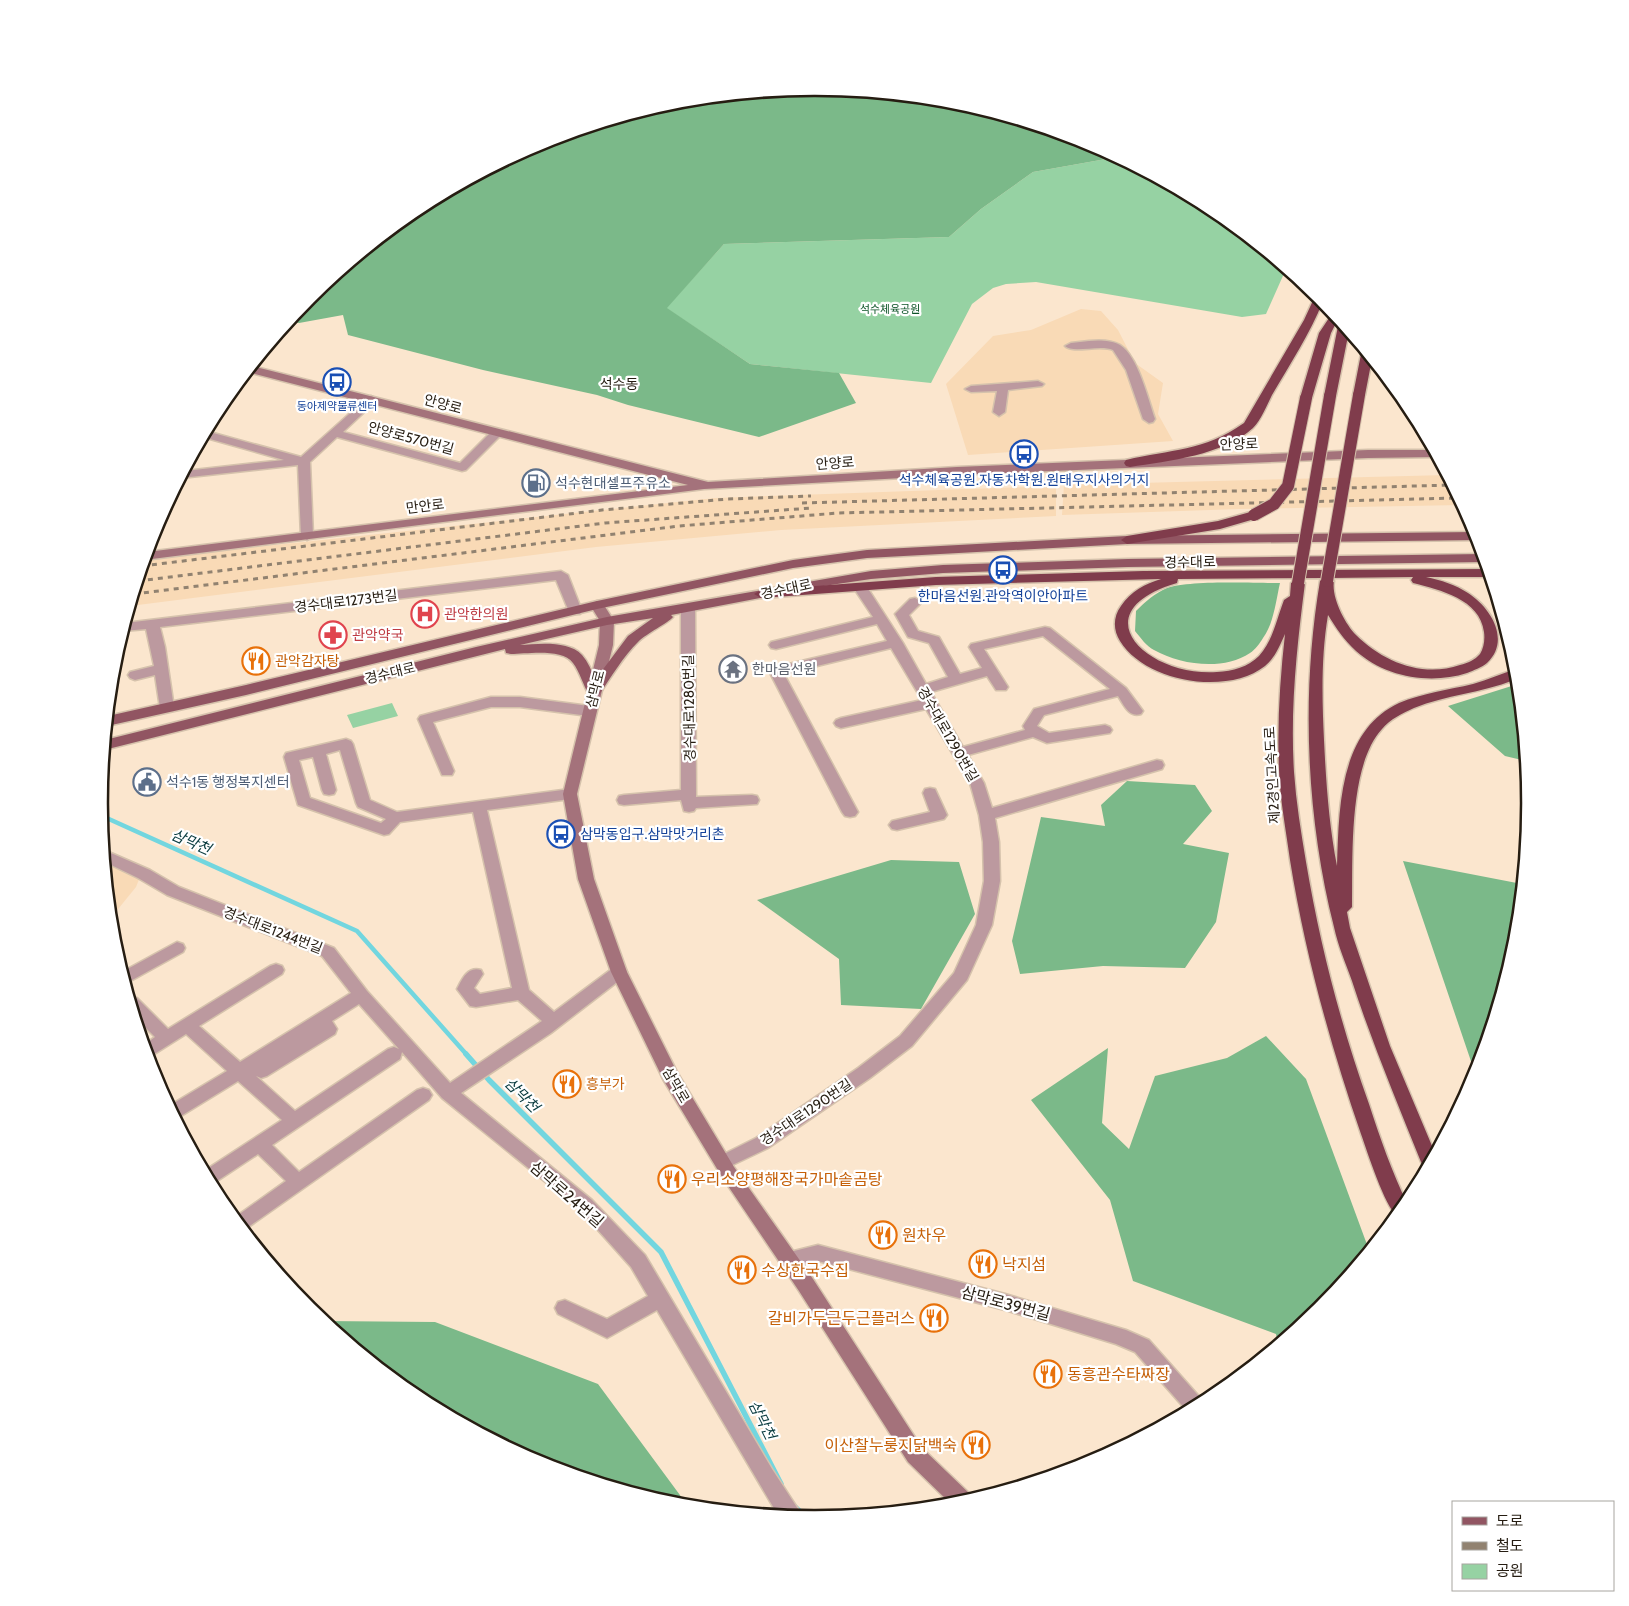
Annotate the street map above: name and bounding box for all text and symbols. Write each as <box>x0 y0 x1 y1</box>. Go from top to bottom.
park label: 석수체육공원 <box>860 302 920 316</box>
bus stop icon: 동아제약물류센터 <box>322 367 352 397</box>
district label: 석수동 <box>600 375 638 393</box>
street label: 안양로 <box>422 390 464 418</box>
place label: 동아제약물류센터 <box>297 399 377 413</box>
street label: 안양로570번길 <box>366 418 456 458</box>
street label: 안양로 <box>1219 434 1259 454</box>
bus stop icon: 석수체육공원.자동차학원.원태우지사의거지 <box>1009 439 1039 469</box>
street label: 안양로 <box>815 453 855 473</box>
fuel station icon: 석수현대셀프주유소 <box>521 468 551 498</box>
place label: 석수체육공원.자동차학원.원태우지사의거지 <box>899 471 1149 489</box>
place label: 석수현대셀프주유소 <box>555 474 671 492</box>
street label: 만안로 <box>405 495 445 517</box>
street label: 경수대로 <box>1164 553 1216 571</box>
bus stop icon: 한마음선원.관악역이안아파트 <box>988 555 1018 585</box>
street label: 경수대로 <box>759 575 813 603</box>
street label: 경수대로1273번길 <box>293 586 399 616</box>
place label: 한마음선원.관악역이안아파트 <box>918 587 1088 605</box>
hospital icon: 관악한의원 <box>410 599 440 629</box>
place label: 관악한의원 <box>444 605 508 623</box>
pharmacy icon: 관악약국 <box>318 620 348 650</box>
place label: 관악약국 <box>352 626 404 644</box>
restaurant icon: 관악감자탕 <box>241 646 271 676</box>
place label: 관악감자탕 <box>275 652 340 670</box>
street label: 경수대로1280번길 <box>679 654 699 762</box>
temple icon: 한마음선원 <box>718 654 748 684</box>
street label: 경수대로 <box>363 658 417 688</box>
place label: 한마음선원 <box>752 660 816 678</box>
street label: 삼막로 <box>582 668 608 710</box>
street label: 경수대로1290번길 <box>913 683 983 785</box>
street label: 제2경인고속도로 <box>1260 726 1284 824</box>
public building icon: 석수1동 행정복지센터 <box>132 767 162 797</box>
place label: 석수1동 행정복지센터 <box>166 773 290 791</box>
bus stop icon: 삼막동입구.삼막맛거리촌 <box>546 819 576 849</box>
water label: 삼막천 <box>168 825 216 860</box>
place label: 삼막동입구.삼막맛거리촌 <box>580 825 725 843</box>
street label: 경수대로1244번길 <box>221 903 325 957</box>
street label: 삼막로 <box>659 1064 694 1106</box>
restaurant icon: 흥부가 <box>552 1069 582 1099</box>
water label: 삼막천 <box>501 1074 545 1118</box>
place label: 흥부가 <box>586 1075 625 1093</box>
street label: 경수대로1290번길 <box>757 1075 855 1149</box>
street label: 삼막로24번길 <box>526 1157 607 1231</box>
restaurant icon: 우리소양평해장국가마솥곰탕 <box>657 1164 687 1194</box>
place label: 우리소양평해장국가마솥곰탕 <box>691 1170 883 1189</box>
restaurant icon: 원차우 <box>868 1220 898 1250</box>
place label: 원차우 <box>902 1226 946 1245</box>
restaurant icon: 낙지섬 <box>968 1249 998 1279</box>
restaurant icon: 수상한국수집 <box>727 1255 757 1285</box>
place label: 낙지섬 <box>1002 1255 1046 1274</box>
place label: 수상한국수집 <box>761 1261 849 1280</box>
street label: 삼막로39번길 <box>959 1282 1052 1324</box>
restaurant icon: 갈비가두근두근플러스 <box>919 1303 949 1333</box>
place label: 갈비가두근두근플러스 <box>768 1309 915 1328</box>
restaurant icon: 동흥관수타짜장 <box>1033 1359 1063 1389</box>
place label: 동흥관수타짜장 <box>1067 1365 1170 1384</box>
water label: 삼막천 <box>745 1397 780 1444</box>
restaurant icon: 이산찰누룽지닭백숙 <box>961 1430 991 1460</box>
place label: 이산찰누룽지닭백숙 <box>825 1436 957 1455</box>
legend <box>1452 1501 1614 1591</box>
text: 도로 <box>1496 1512 1524 1530</box>
text: 철도 <box>1496 1537 1524 1555</box>
text: 공원 <box>1496 1562 1524 1580</box>

